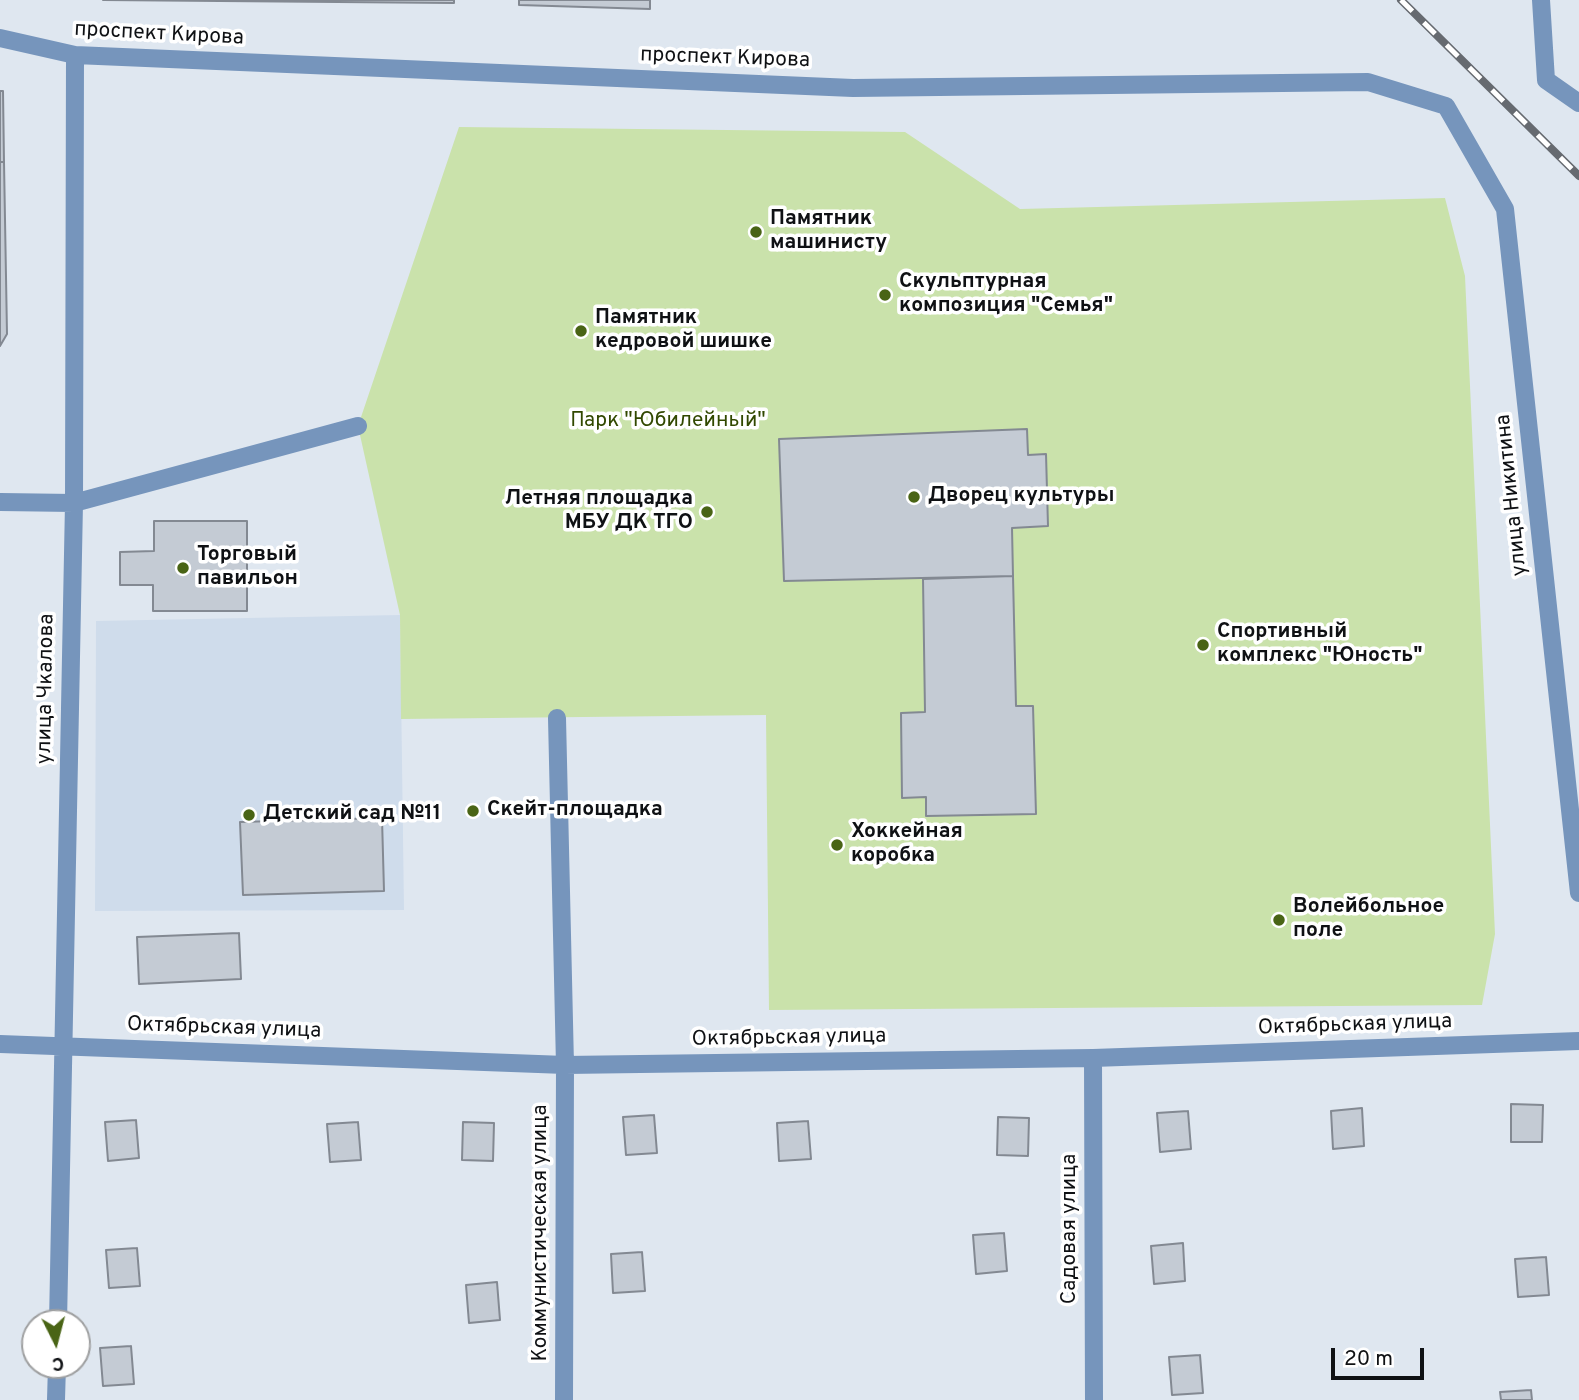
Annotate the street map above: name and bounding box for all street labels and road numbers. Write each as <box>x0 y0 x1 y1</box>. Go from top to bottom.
street label: проспект Кирова <box>74 18 244 52</box>
street label: проспект Кирова <box>640 43 810 75</box>
street label: улица Никитина <box>1492 413 1534 577</box>
street label: улица Чкалова <box>33 613 61 765</box>
street label: Октябрьская улица <box>1257 1010 1453 1042</box>
street label: Октябрьская улица <box>126 1013 322 1045</box>
street label: Октябрьская улица <box>692 1025 886 1053</box>
street label: Коммунистическая улица <box>529 1104 555 1362</box>
street label: Садовая улица <box>1058 1154 1084 1304</box>

